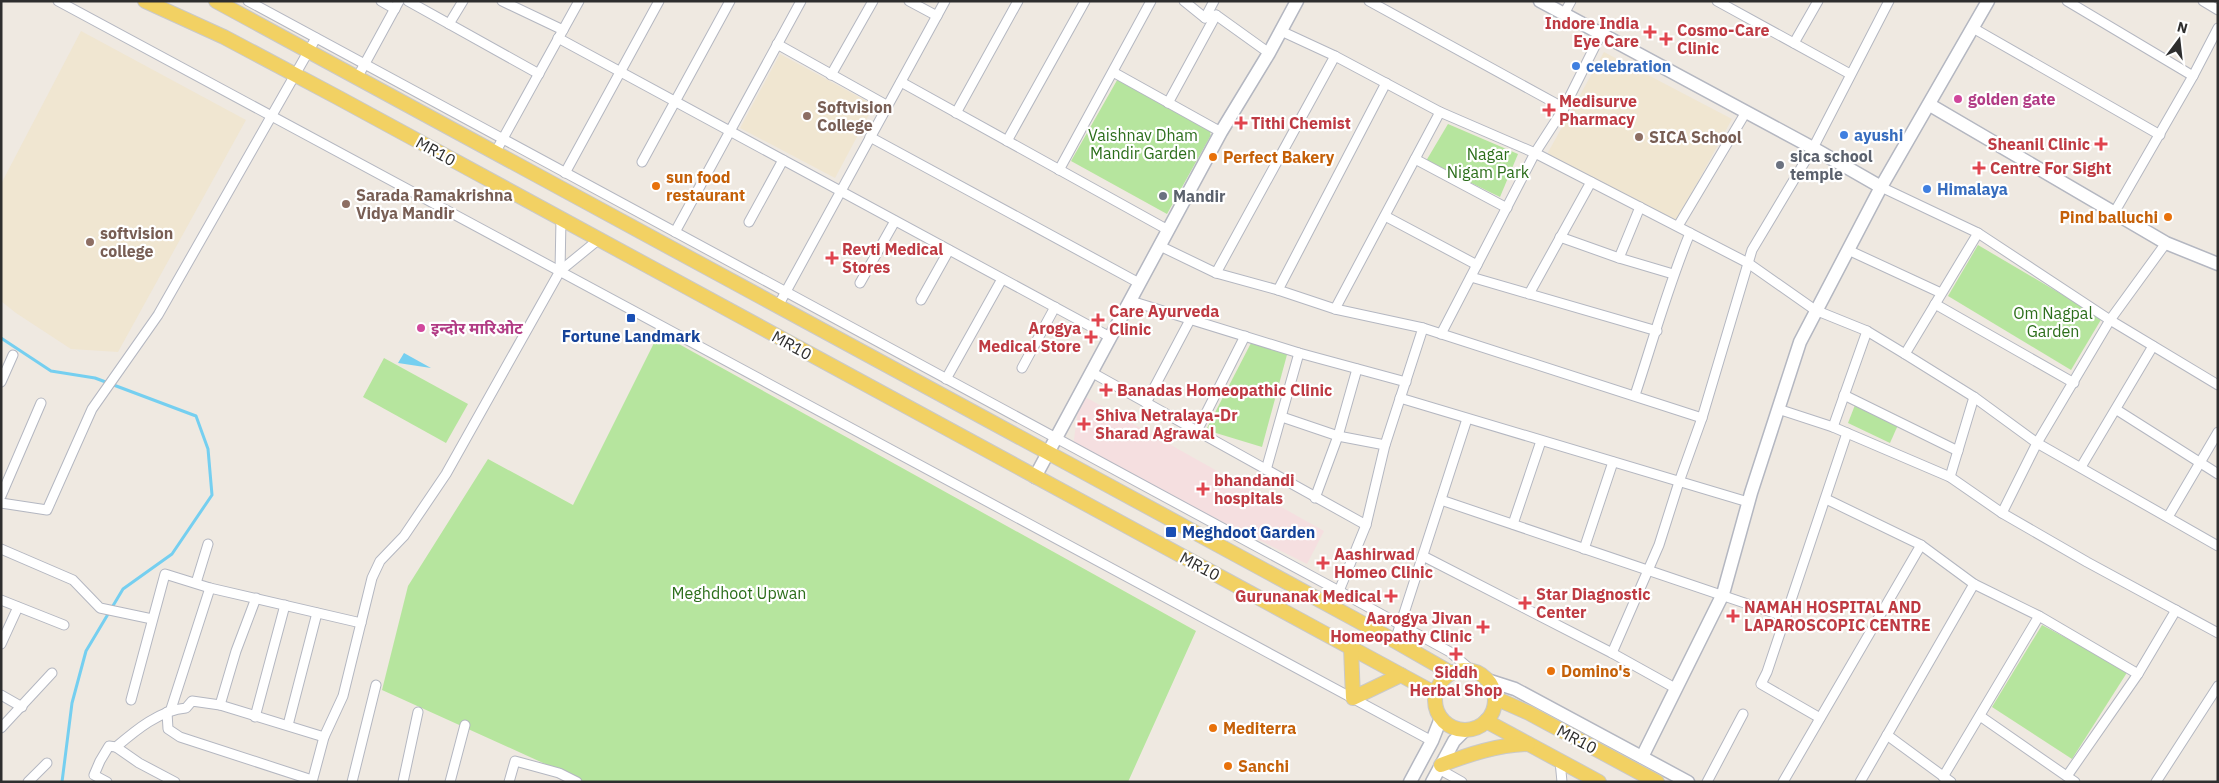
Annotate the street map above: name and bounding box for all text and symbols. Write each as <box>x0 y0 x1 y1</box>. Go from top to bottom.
place label: Indore India Eye Care <box>1545 13 1639 51</box>
north arrow <box>2154 15 2204 65</box>
text: N <box>2175 17 2190 37</box>
place label: Cosmo-Care Clinic <box>1677 20 1770 58</box>
marker: Indore India Eye Care <box>1643 25 1657 39</box>
marker: Cosmo-Care Clinic <box>1659 32 1673 46</box>
place label: celebration <box>1586 56 1671 76</box>
marker: celebration <box>1570 60 1582 72</box>
place label: golden gate <box>1968 89 2056 109</box>
place label: Medisurve Pharmacy <box>1559 91 1637 129</box>
marker: golden gate <box>1952 93 1964 105</box>
place label: Softvision College <box>817 97 892 135</box>
marker: Medisurve Pharmacy <box>1543 104 1555 116</box>
marker: Softvision College <box>801 110 813 122</box>
place label: Tithi Chemist <box>1251 113 1351 133</box>
marker: Tithi Chemist <box>1235 117 1247 129</box>
park label: Vaishnav Dham Mandir Garden <box>1088 125 1198 163</box>
place label: ayushi <box>1854 125 1903 145</box>
place label: SICA School <box>1649 127 1742 147</box>
marker: ayushi <box>1838 129 1850 141</box>
marker: SICA School <box>1633 131 1645 143</box>
street label: MR10 <box>413 132 459 170</box>
place label: Sheanil Clinic <box>1987 134 2090 154</box>
marker: Sheanil Clinic <box>2094 137 2108 151</box>
park label: Nagar Nigam Park <box>1447 144 1530 182</box>
place label: sica school temple <box>1790 146 1873 184</box>
place label: Perfect Bakery <box>1223 147 1335 167</box>
marker: Perfect Bakery <box>1207 151 1219 163</box>
place label: Centre For Sight <box>1990 158 2111 178</box>
marker: sica school temple <box>1774 159 1786 171</box>
marker: Centre For Sight <box>1972 161 1986 175</box>
place label: sun food restaurant <box>666 167 745 205</box>
place label: Himalaya <box>1937 179 2008 199</box>
marker: sun food restaurant <box>650 180 662 192</box>
marker: Himalaya <box>1921 183 1933 195</box>
place label: Sarada Ramakrishna Vidya Mandir <box>356 185 513 223</box>
place label: Mandir <box>1173 186 1226 206</box>
marker: Mandir <box>1157 190 1169 202</box>
marker: Sarada Ramakrishna Vidya Mandir <box>340 198 352 210</box>
place label: Pind balluchi <box>2060 207 2158 227</box>
marker: Pind balluchi <box>2162 211 2174 223</box>
place label: softvision college <box>100 223 173 261</box>
marker: softvision college <box>84 236 96 248</box>
place label: Revti Medical Stores <box>842 239 943 277</box>
marker: Revti Medical Stores <box>826 252 838 264</box>
place label: Care Ayurveda Clinic <box>1109 301 1219 339</box>
park label: Om Nagpal Garden <box>2013 303 2093 341</box>
marker: Fortune Landmark <box>625 312 637 324</box>
marker: Care Ayurveda Clinic <box>1091 313 1105 327</box>
place label: इन्दोर मारिओट <box>431 318 523 338</box>
place label: Arogya Medical Store <box>978 318 1081 356</box>
marker: इन्दोर मारिओट <box>415 322 427 334</box>
place label: Fortune Landmark <box>562 326 701 346</box>
street label: MR10 <box>769 326 815 364</box>
marker: Arogya Medical Store <box>1085 331 1097 343</box>
place label: Banadas Homeopathic Clinic <box>1117 380 1332 400</box>
marker: Banadas Homeopathic Clinic <box>1099 383 1113 397</box>
place label: Shiva Netralaya-Dr Sharad Agrawal <box>1095 405 1238 443</box>
marker: Shiva Netralaya-Dr Sharad Agrawal <box>1077 417 1091 431</box>
place label: bhandandi hospitals <box>1214 470 1295 508</box>
marker: bhandandi hospitals <box>1196 482 1210 496</box>
place label: Meghdoot Garden <box>1182 522 1315 542</box>
marker: Meghdoot Garden <box>1164 525 1178 539</box>
place label: Aashirwad Homeo Clinic <box>1334 544 1433 582</box>
street label: MR10 <box>1177 547 1223 585</box>
marker: Aashirwad Homeo Clinic <box>1316 556 1330 570</box>
park label: Meghdhoot Upwan <box>672 583 806 603</box>
place label: Star Diagnostic Center <box>1536 584 1651 622</box>
place label: Gurunanak Medical <box>1235 586 1381 606</box>
marker: Gurunanak Medical <box>1385 590 1397 602</box>
marker: Star Diagnostic Center <box>1518 596 1532 610</box>
place label: NAMAH HOSPITAL AND LAPAROSCOPIC CENTRE <box>1744 597 1931 635</box>
place label: Aarogya Jivan Homeopathy Clinic <box>1330 608 1472 646</box>
marker: NAMAH HOSPITAL AND LAPAROSCOPIC CENTRE <box>1726 609 1740 623</box>
marker: Aarogya Jivan Homeopathy Clinic <box>1476 620 1490 634</box>
marker: Siddh Herbal Shop <box>1450 648 1462 660</box>
place label: Domino's <box>1561 661 1631 681</box>
place label: Siddh Herbal Shop <box>1410 662 1503 700</box>
marker: Domino's <box>1545 665 1557 677</box>
place label: Mediterra <box>1223 718 1296 738</box>
street label: MR10 <box>1554 720 1600 758</box>
marker: Mediterra <box>1207 722 1219 734</box>
place label: Sanchi <box>1238 756 1289 776</box>
marker: Sanchi <box>1222 760 1234 772</box>

